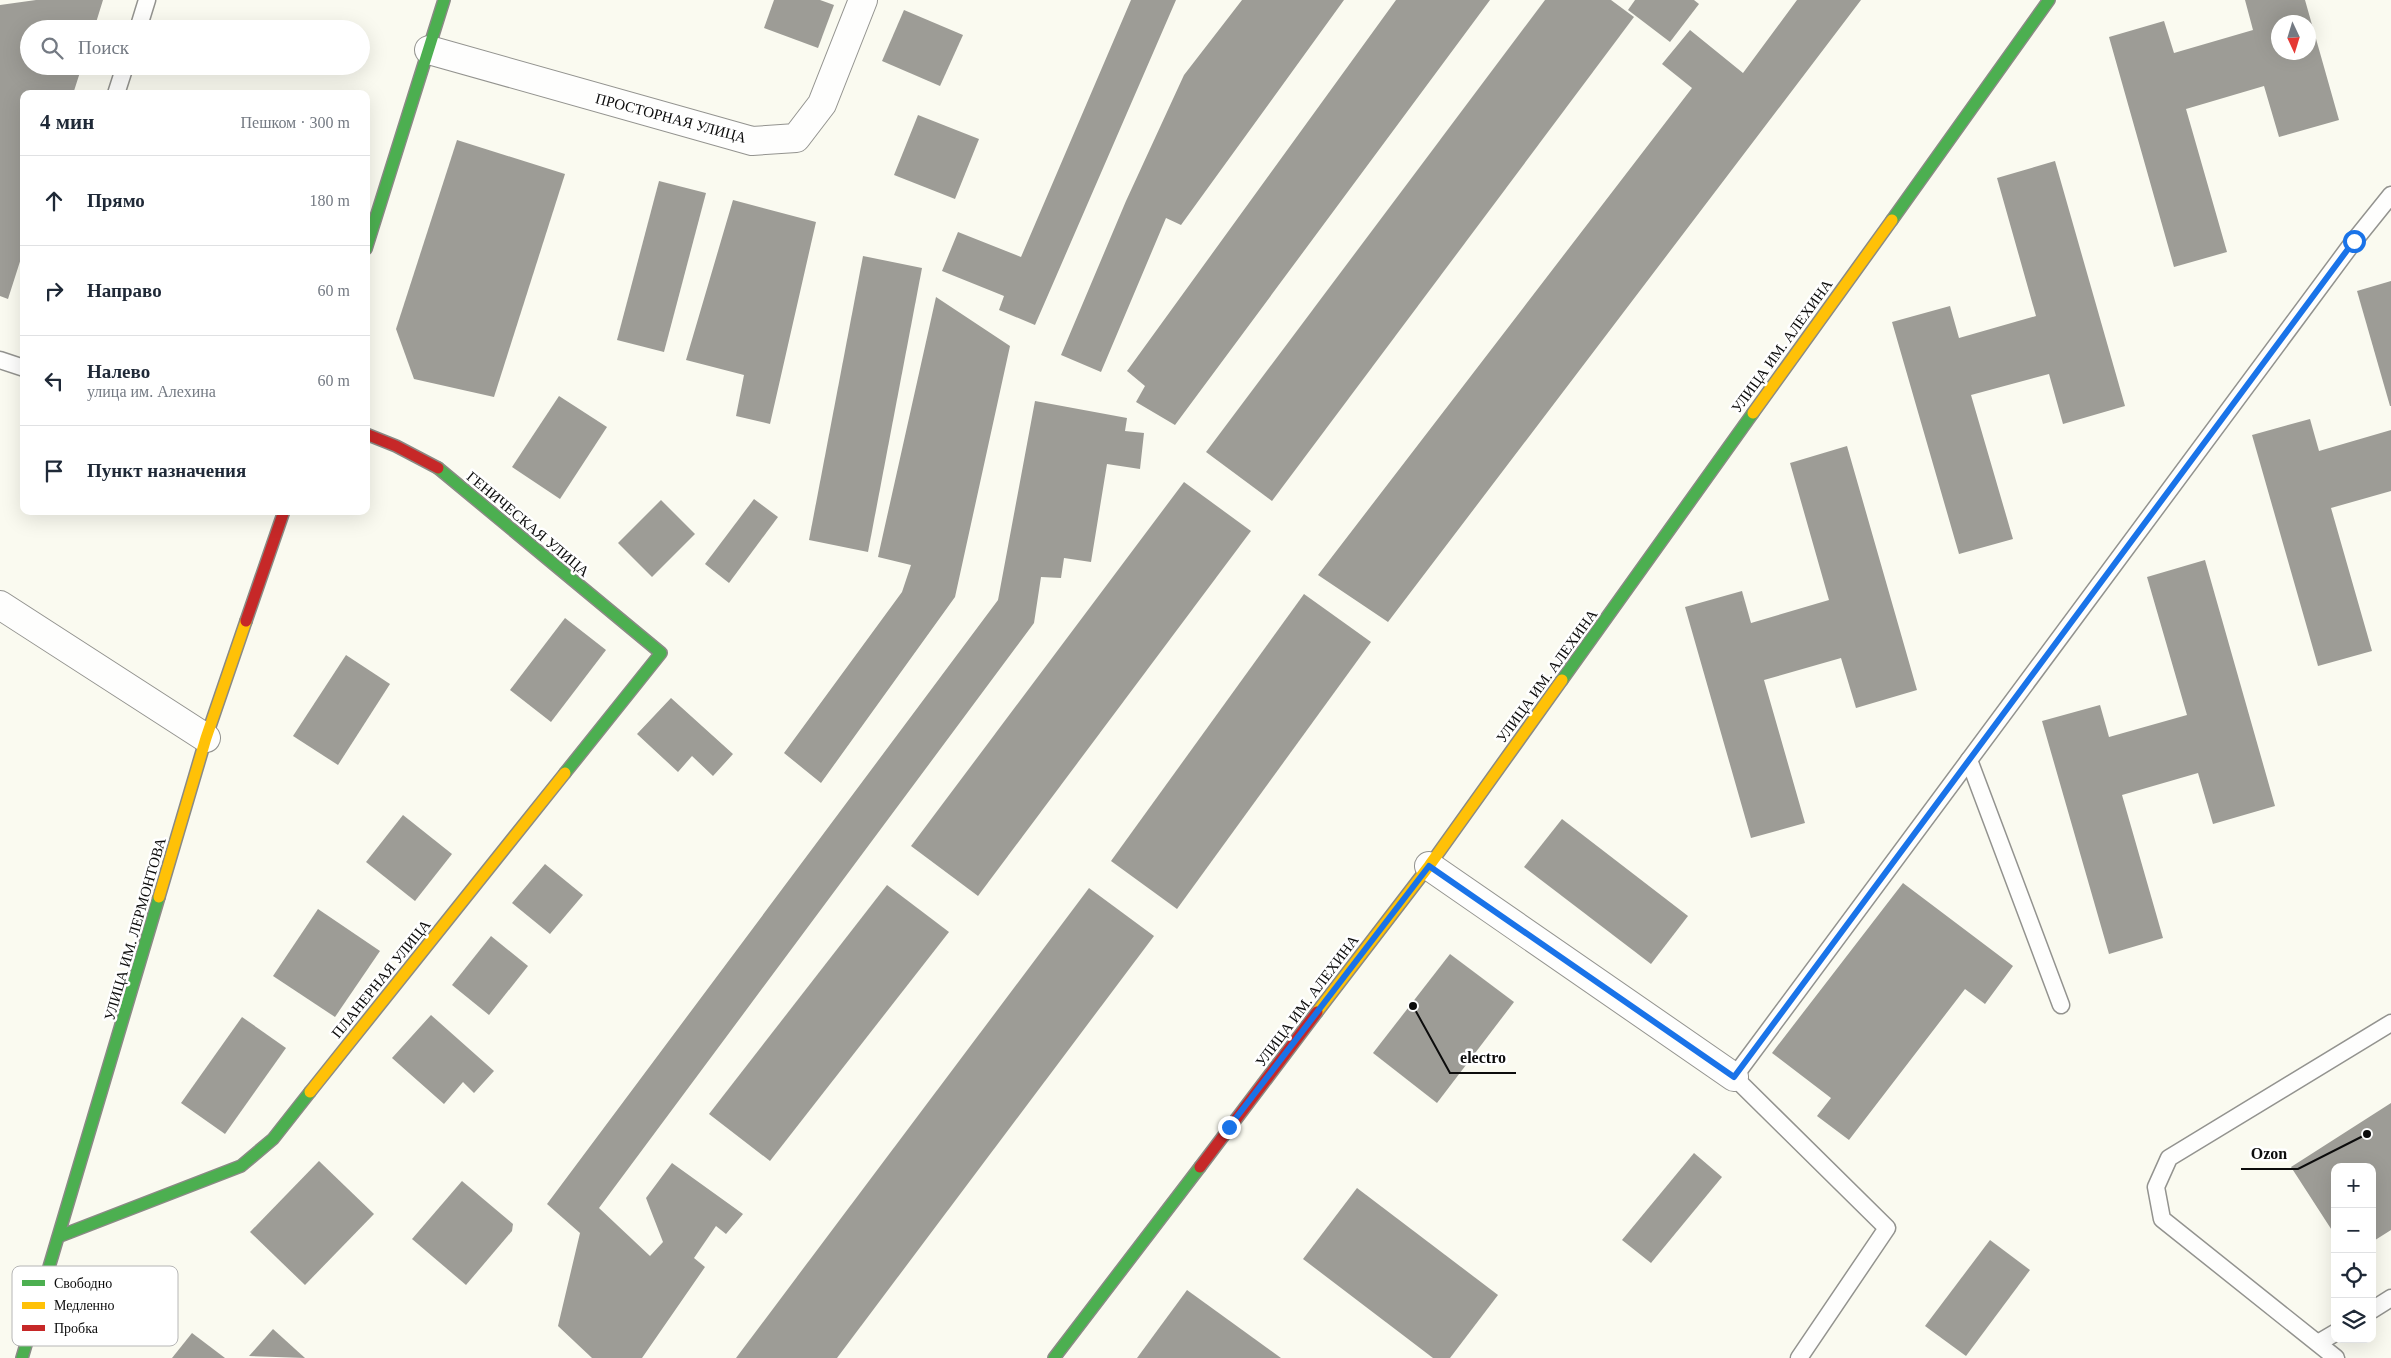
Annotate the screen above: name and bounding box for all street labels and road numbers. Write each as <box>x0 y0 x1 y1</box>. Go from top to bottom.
street label: ПРОСТОРНАЯ УЛИЦА <box>594 90 748 146</box>
street label: УЛИЦА ИМ. АЛЕХИНА <box>1728 276 1836 416</box>
street label: ГЕНИЧЕСКАЯ УЛИЦА <box>464 468 592 580</box>
street label: УЛИЦА ИМ. АЛЕХИНА <box>1493 606 1601 746</box>
street label: УЛИЦА ИМ. ЛЕРМОНТОВА <box>101 836 169 1022</box>
street label: ПЛАНЕРНАЯ УЛИЦА <box>328 917 434 1041</box>
street label: УЛИЦА ИМ. АЛЕХИНА <box>1252 932 1362 1070</box>

